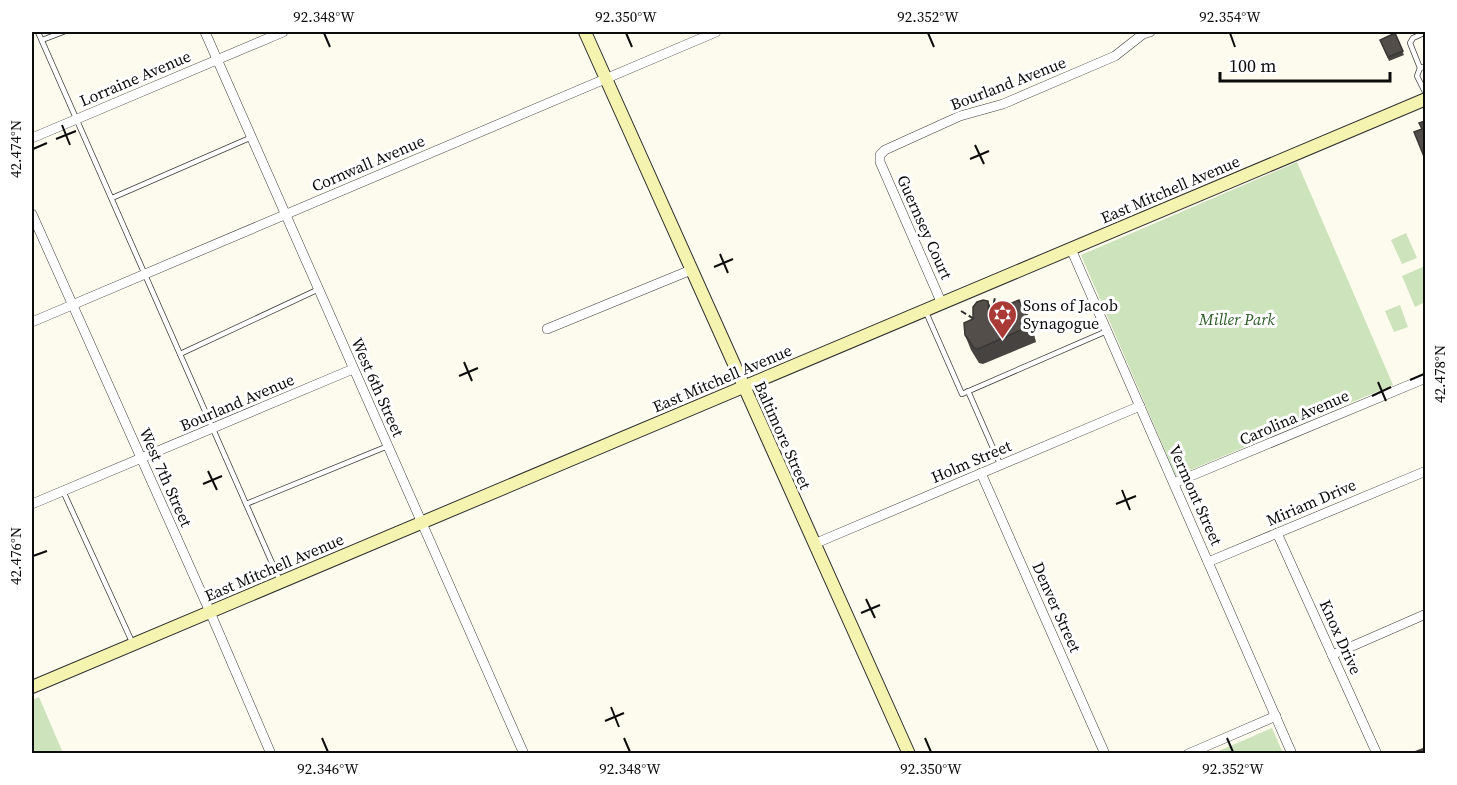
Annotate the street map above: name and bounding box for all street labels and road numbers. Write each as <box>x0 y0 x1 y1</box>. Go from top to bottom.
street label: Lorraine Avenue <box>76 45 194 111</box>
street label: Bourland Avenue <box>947 51 1069 115</box>
street label: Cornwall Avenue <box>308 129 428 197</box>
street label: East Mitchell Avenue <box>1097 150 1243 228</box>
street label: Guernsey Court <box>892 171 958 283</box>
street label: West 6th Street <box>346 334 410 441</box>
street label: East Mitchell Avenue <box>649 339 795 417</box>
street label: Bourland Avenue <box>176 368 298 436</box>
street label: Baltimore Street <box>749 378 817 493</box>
street label: Carolina Avenue <box>1236 384 1352 450</box>
street label: West 7th Street <box>134 424 198 531</box>
street label: Holm Street <box>927 434 1015 488</box>
street label: Vermont Street <box>1164 441 1228 549</box>
street label: Miriam Drive <box>1263 473 1359 531</box>
street label: East Mitchell Avenue <box>201 528 347 606</box>
street label: Denver Street <box>1027 558 1087 656</box>
street label: Knox Drive <box>1315 596 1367 678</box>

